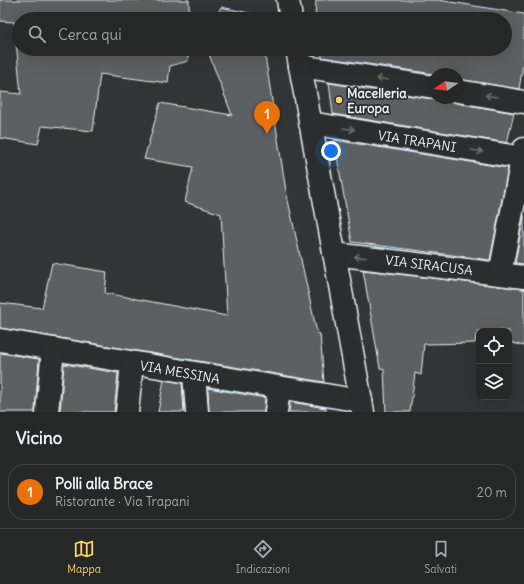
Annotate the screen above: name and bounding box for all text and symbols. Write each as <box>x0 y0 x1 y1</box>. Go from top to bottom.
search box <box>12 12 512 56</box>
icon: search <box>26 23 48 45</box>
text: Cerca qui <box>58 25 122 44</box>
north arrow <box>428 68 464 104</box>
one-way arrow <box>376 75 389 83</box>
place label: Macelleria Europa <box>347 85 407 117</box>
one-way arrow <box>485 92 498 100</box>
marker: Macelleria Europa <box>334 95 344 105</box>
pin: 1 <box>254 101 280 134</box>
one-way arrow <box>342 125 355 133</box>
street label: VIA TRAPANI <box>377 127 458 156</box>
your location <box>321 141 341 161</box>
one-way arrow <box>470 147 483 155</box>
street label: VIA SIRACUSA <box>384 252 474 279</box>
one-way arrow <box>354 253 367 261</box>
map controls <box>476 328 512 400</box>
button: locate <box>476 328 512 364</box>
street label: VIA MESSINA <box>139 357 221 388</box>
button: layers <box>476 364 512 400</box>
text: Vicino <box>16 427 62 449</box>
text: Polli alla Brace <box>55 474 153 493</box>
text: 1 <box>27 484 33 501</box>
text: 20 m <box>477 484 507 501</box>
text: Ristorante · Via Trapani <box>55 493 189 510</box>
tab: Mappa <box>67 538 101 576</box>
tab: Indicazioni <box>235 538 290 576</box>
tab: Salvati <box>424 538 457 576</box>

